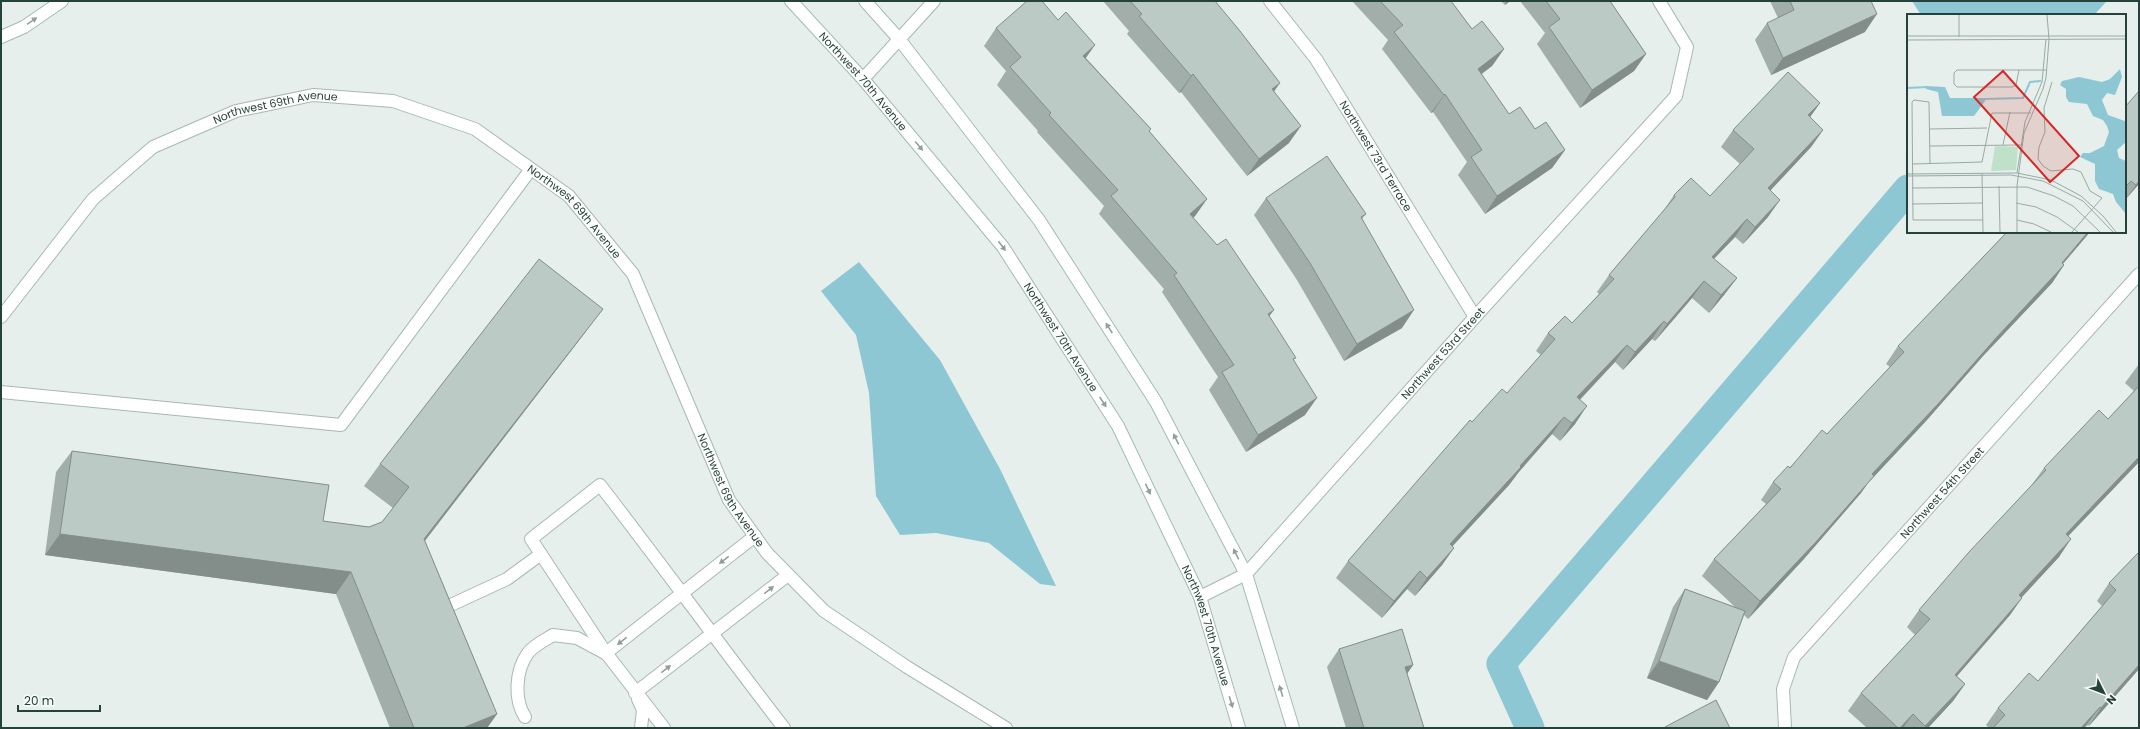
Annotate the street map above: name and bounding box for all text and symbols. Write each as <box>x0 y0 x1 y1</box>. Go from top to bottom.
inset map <box>1907 14 2126 233</box>
one-way arrow <box>27 17 38 25</box>
street label: Northwest 70th Avenue <box>815 28 911 134</box>
street label: Northwest 69th Avenue <box>210 87 338 128</box>
street label: Northwest 73rd Terrace <box>1336 98 1416 215</box>
one-way arrow <box>914 141 923 151</box>
street label: Northwest 69th Avenue <box>524 161 625 262</box>
one-way arrow <box>998 240 1006 251</box>
street label: Northwest 70th Avenue <box>1020 279 1102 395</box>
street label: Northwest 53rd Street <box>1397 304 1488 403</box>
one-way arrow <box>1105 323 1113 333</box>
one-way arrow <box>1099 397 1107 407</box>
street label: Northwest 69th Avenue <box>694 431 768 550</box>
one-way arrow <box>1172 433 1179 445</box>
street label: Northwest 54th Street <box>1896 443 1988 542</box>
one-way arrow <box>1145 483 1151 494</box>
one-way arrow <box>1232 549 1239 560</box>
one-way arrow <box>719 556 730 565</box>
street label: Northwest 70th Avenue <box>1178 562 1234 688</box>
one-way arrow <box>764 585 775 594</box>
one-way arrow <box>617 637 628 645</box>
one-way arrow <box>661 665 672 673</box>
north arrow <box>2084 673 2124 713</box>
one-way arrow <box>1278 684 1284 696</box>
scale bar <box>18 687 100 713</box>
text: N <box>2103 691 2120 708</box>
text: 20 m <box>24 692 54 709</box>
one-way arrow <box>1228 696 1234 708</box>

